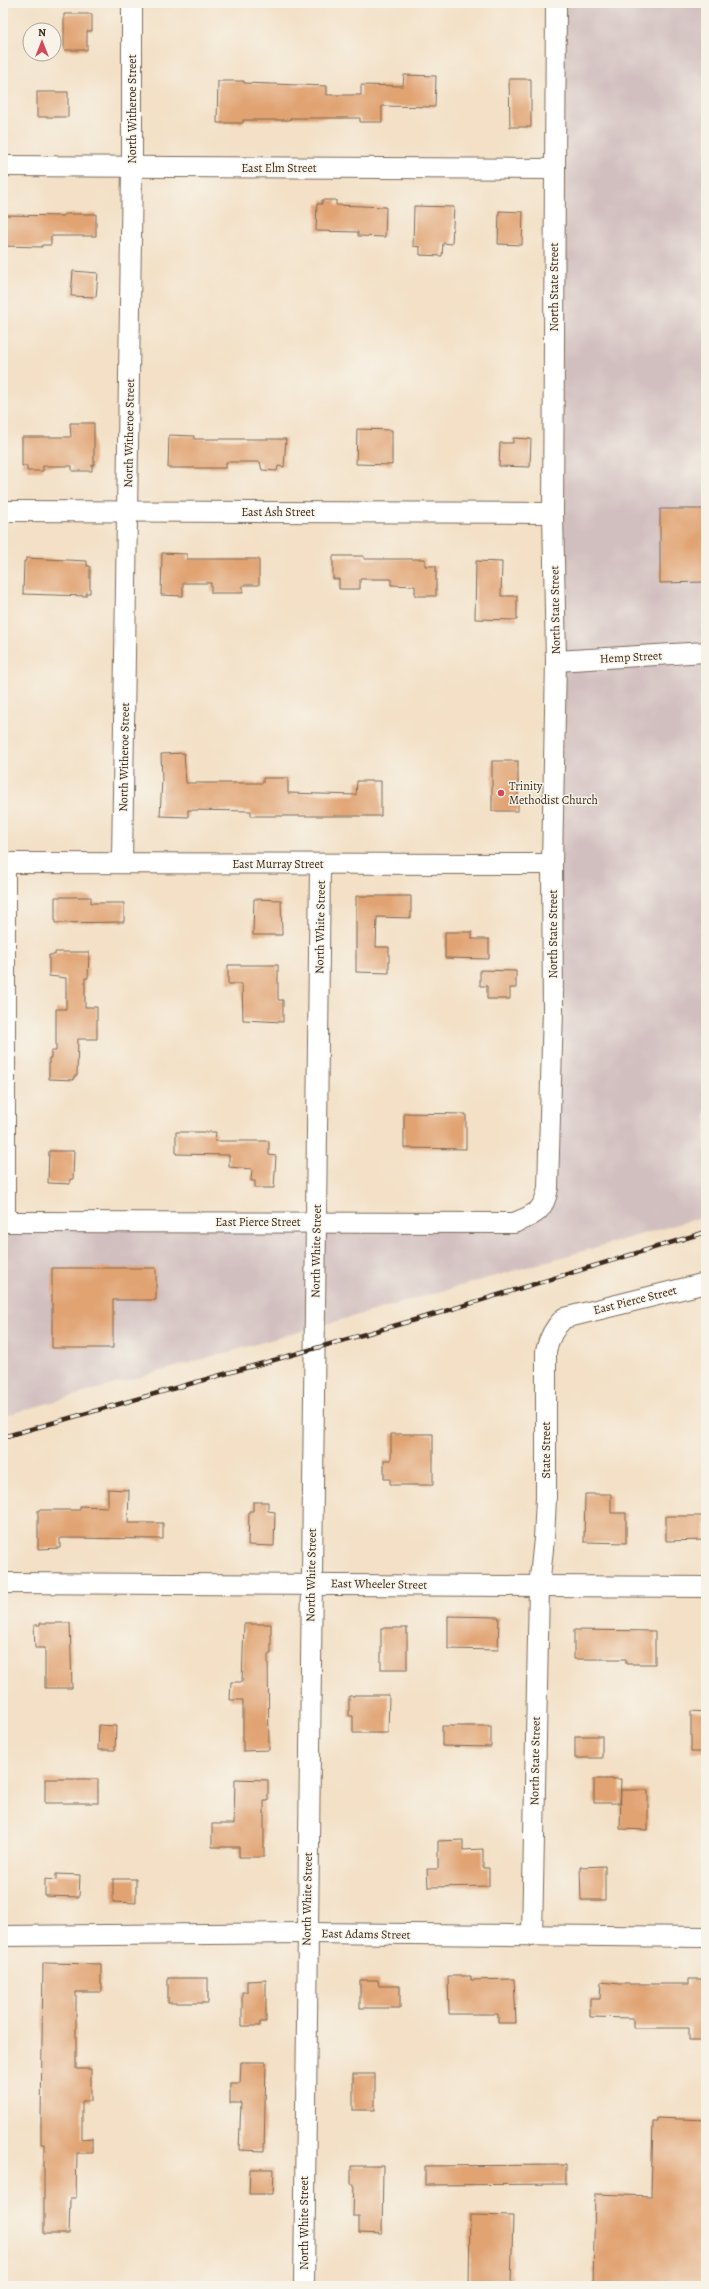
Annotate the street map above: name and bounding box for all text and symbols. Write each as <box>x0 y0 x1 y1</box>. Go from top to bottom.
north arrow <box>22 22 62 62</box>
text: N <box>38 25 46 40</box>
street label: North Witheroe Street <box>124 54 140 164</box>
street label: East Elm Street <box>241 160 317 176</box>
street label: North State Street <box>546 243 562 331</box>
street label: North Witheroe Street <box>120 378 138 488</box>
street label: East Ash Street <box>241 504 315 520</box>
street label: North State Street <box>546 565 564 655</box>
street label: Hemp Street <box>599 647 663 667</box>
street label: North Witheroe Street <box>115 702 133 812</box>
place label: Trinity Methodist Church <box>509 778 599 808</box>
marker: Trinity Methodist Church <box>496 788 506 798</box>
street label: East Murray Street <box>232 856 324 872</box>
street label: North White Street <box>311 880 329 974</box>
street label: North State Street <box>545 890 561 978</box>
street label: North White Street <box>307 1204 325 1298</box>
street label: East Pierce Street <box>215 1214 301 1230</box>
street label: East Pierce Street <box>592 1282 678 1318</box>
street label: State Street <box>538 1421 554 1479</box>
street label: North White Street <box>302 1528 320 1622</box>
street label: East Wheeler Street <box>331 1575 427 1593</box>
street label: North State Street <box>526 1716 544 1806</box>
street label: North White Street <box>298 1852 316 1946</box>
street label: East Adams Street <box>321 1925 411 1943</box>
street label: North White Street <box>296 2176 312 2270</box>

